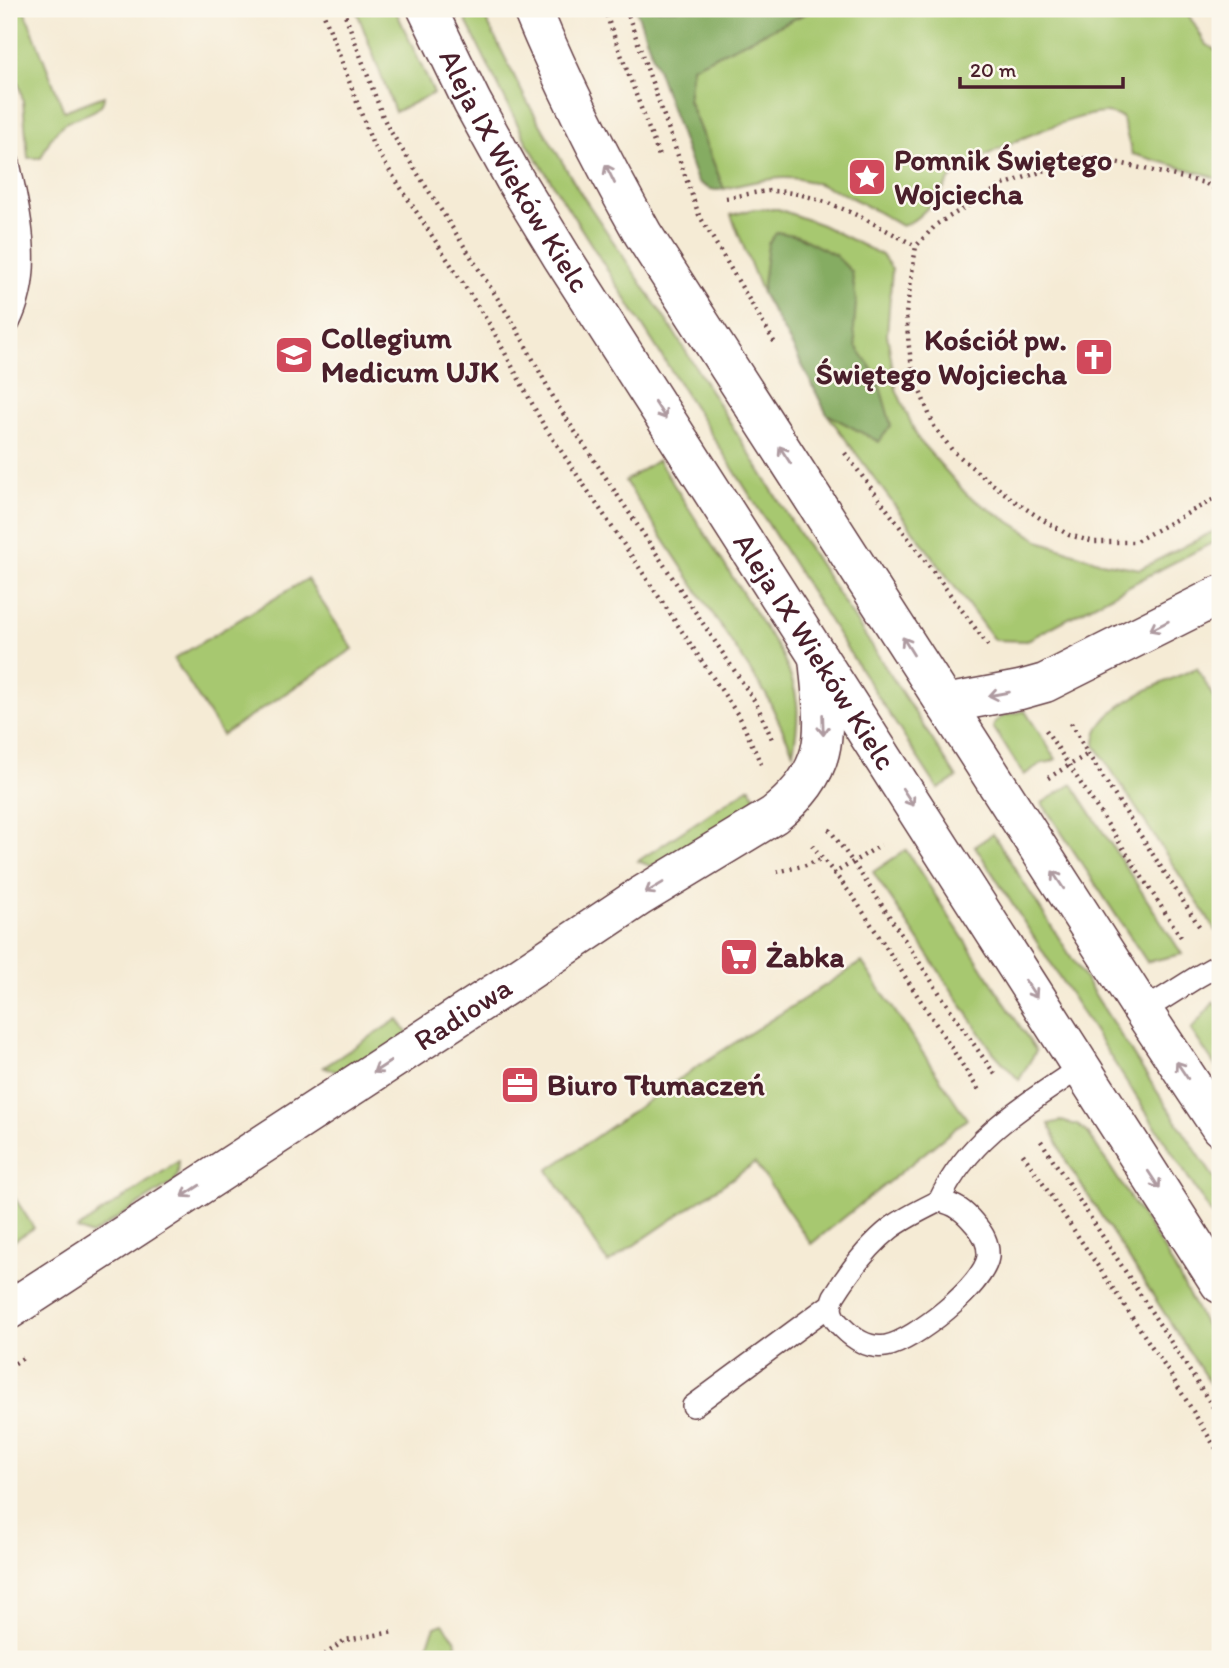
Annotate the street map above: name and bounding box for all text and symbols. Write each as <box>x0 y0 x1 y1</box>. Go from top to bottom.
street label: Aleja IX Wieków Kielc <box>431 43 599 299</box>
scale bar <box>960 46 1122 90</box>
text: 20 m <box>970 57 1017 82</box>
place label: Pomnik Świętego Wojciecha <box>894 141 1112 212</box>
place icon: Pomnik Świętego Wojciecha <box>846 156 888 198</box>
one-way arrow <box>603 164 616 185</box>
place label: Collegium Medicum UJK <box>321 319 499 390</box>
place label: Kościół pw. Świętego Wojciecha <box>816 321 1067 392</box>
school or university icon: Collegium Medicum UJK <box>273 334 315 376</box>
church icon: Kościół pw. Świętego Wojciecha <box>1073 336 1115 378</box>
one-way arrow <box>653 399 667 419</box>
one-way arrow <box>778 445 792 465</box>
street label: Aleja IX Wieków Kielc <box>726 526 905 777</box>
one-way arrow <box>1149 619 1170 633</box>
one-way arrow <box>901 637 915 657</box>
one-way arrow <box>988 688 1011 701</box>
one-way arrow <box>816 714 830 737</box>
one-way arrow <box>901 787 915 807</box>
one-way arrow <box>1051 870 1065 890</box>
one-way arrow <box>644 882 664 896</box>
supermarket icon: Żabka <box>718 936 760 978</box>
place label: Żabka <box>766 938 845 975</box>
street label: Radiowa <box>407 968 519 1059</box>
one-way arrow <box>1023 979 1038 998</box>
one-way arrow <box>372 1060 392 1074</box>
one-way arrow <box>1175 1061 1190 1080</box>
office icon: Biuro Tłumaczeń <box>499 1064 541 1106</box>
place label: Biuro Tłumaczeń <box>547 1066 765 1103</box>
one-way arrow <box>1147 1170 1161 1190</box>
one-way arrow <box>182 1183 201 1198</box>

